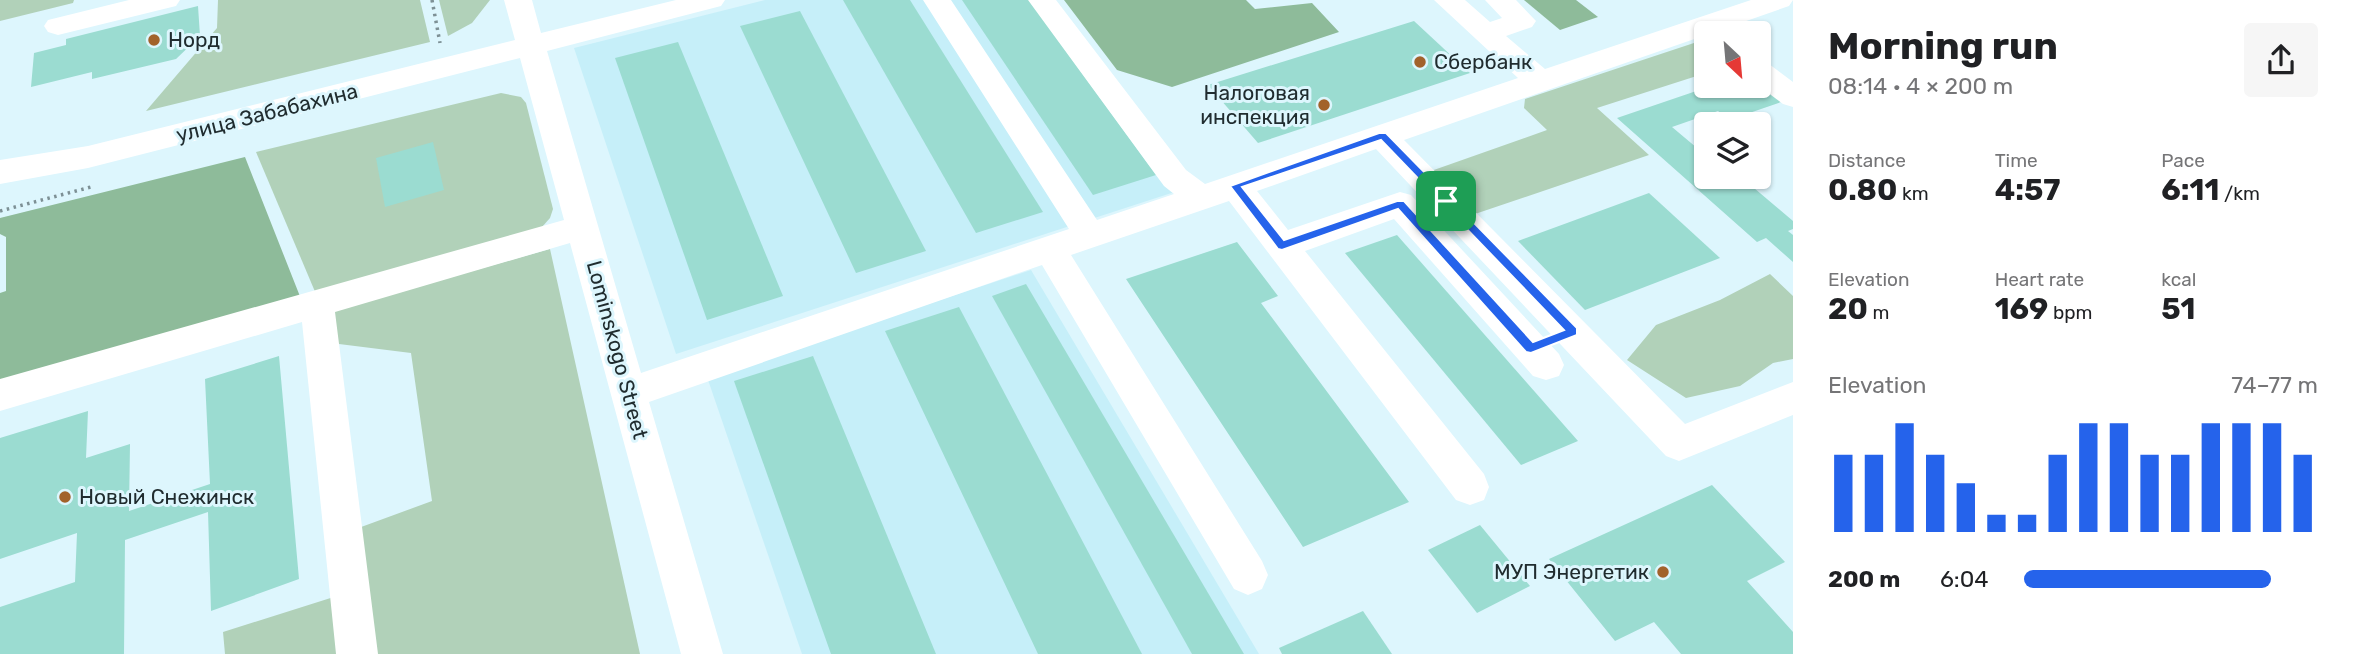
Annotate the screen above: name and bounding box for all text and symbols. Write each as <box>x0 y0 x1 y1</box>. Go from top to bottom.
north arrow <box>1694 21 1771 98</box>
map controls <box>1694 21 1771 189</box>
text: Morning run <box>1828 23 2058 69</box>
button: share <box>2244 23 2318 97</box>
place label: Норд <box>168 27 220 52</box>
marker: Норд <box>146 32 162 48</box>
place label: Сбербанк <box>1434 49 1532 74</box>
marker: Сбербанк <box>1412 54 1428 70</box>
text: 08:14 · 4 × 200 m <box>1828 72 2013 100</box>
street label: улица Забабахина <box>173 78 360 147</box>
place label: Налоговая инспекция <box>1200 80 1310 129</box>
marker: Налоговая инспекция <box>1316 97 1332 113</box>
button: layers <box>1694 112 1771 189</box>
text: Distance <box>1828 149 1906 172</box>
text: Time <box>1995 149 2038 172</box>
text: Pace <box>2161 149 2205 172</box>
pin <box>1416 171 1476 231</box>
text: 0.80 <box>1828 172 1897 208</box>
text: 4:57 <box>1995 172 2060 208</box>
text: 6:11 <box>2161 172 2219 208</box>
icon: arrive <box>1427 182 1465 220</box>
text: km <box>1897 182 1929 205</box>
text: /km <box>2219 182 2260 205</box>
street label: Lominskogo Street <box>582 258 653 442</box>
text: Elevation <box>1828 268 1909 291</box>
text: Heart rate <box>1995 268 2084 291</box>
text: kcal <box>2161 268 2196 291</box>
text: 20 <box>1828 291 1868 327</box>
text: 169 <box>1995 291 2048 327</box>
text: 51 <box>2161 291 2195 327</box>
text: m <box>1868 301 1889 324</box>
text: bpm <box>2048 301 2093 324</box>
text: Elevation <box>1828 371 1927 399</box>
text: 74–77 m <box>2231 371 2318 399</box>
place label: Новый Снежинск <box>79 484 254 509</box>
marker: Новый Снежинск <box>57 489 73 505</box>
place label: МУП Энергетик <box>1494 559 1649 584</box>
marker: МУП Энергетик <box>1655 564 1671 580</box>
text: 200 m <box>1828 565 1900 593</box>
text: 6:04 <box>1940 565 1989 593</box>

